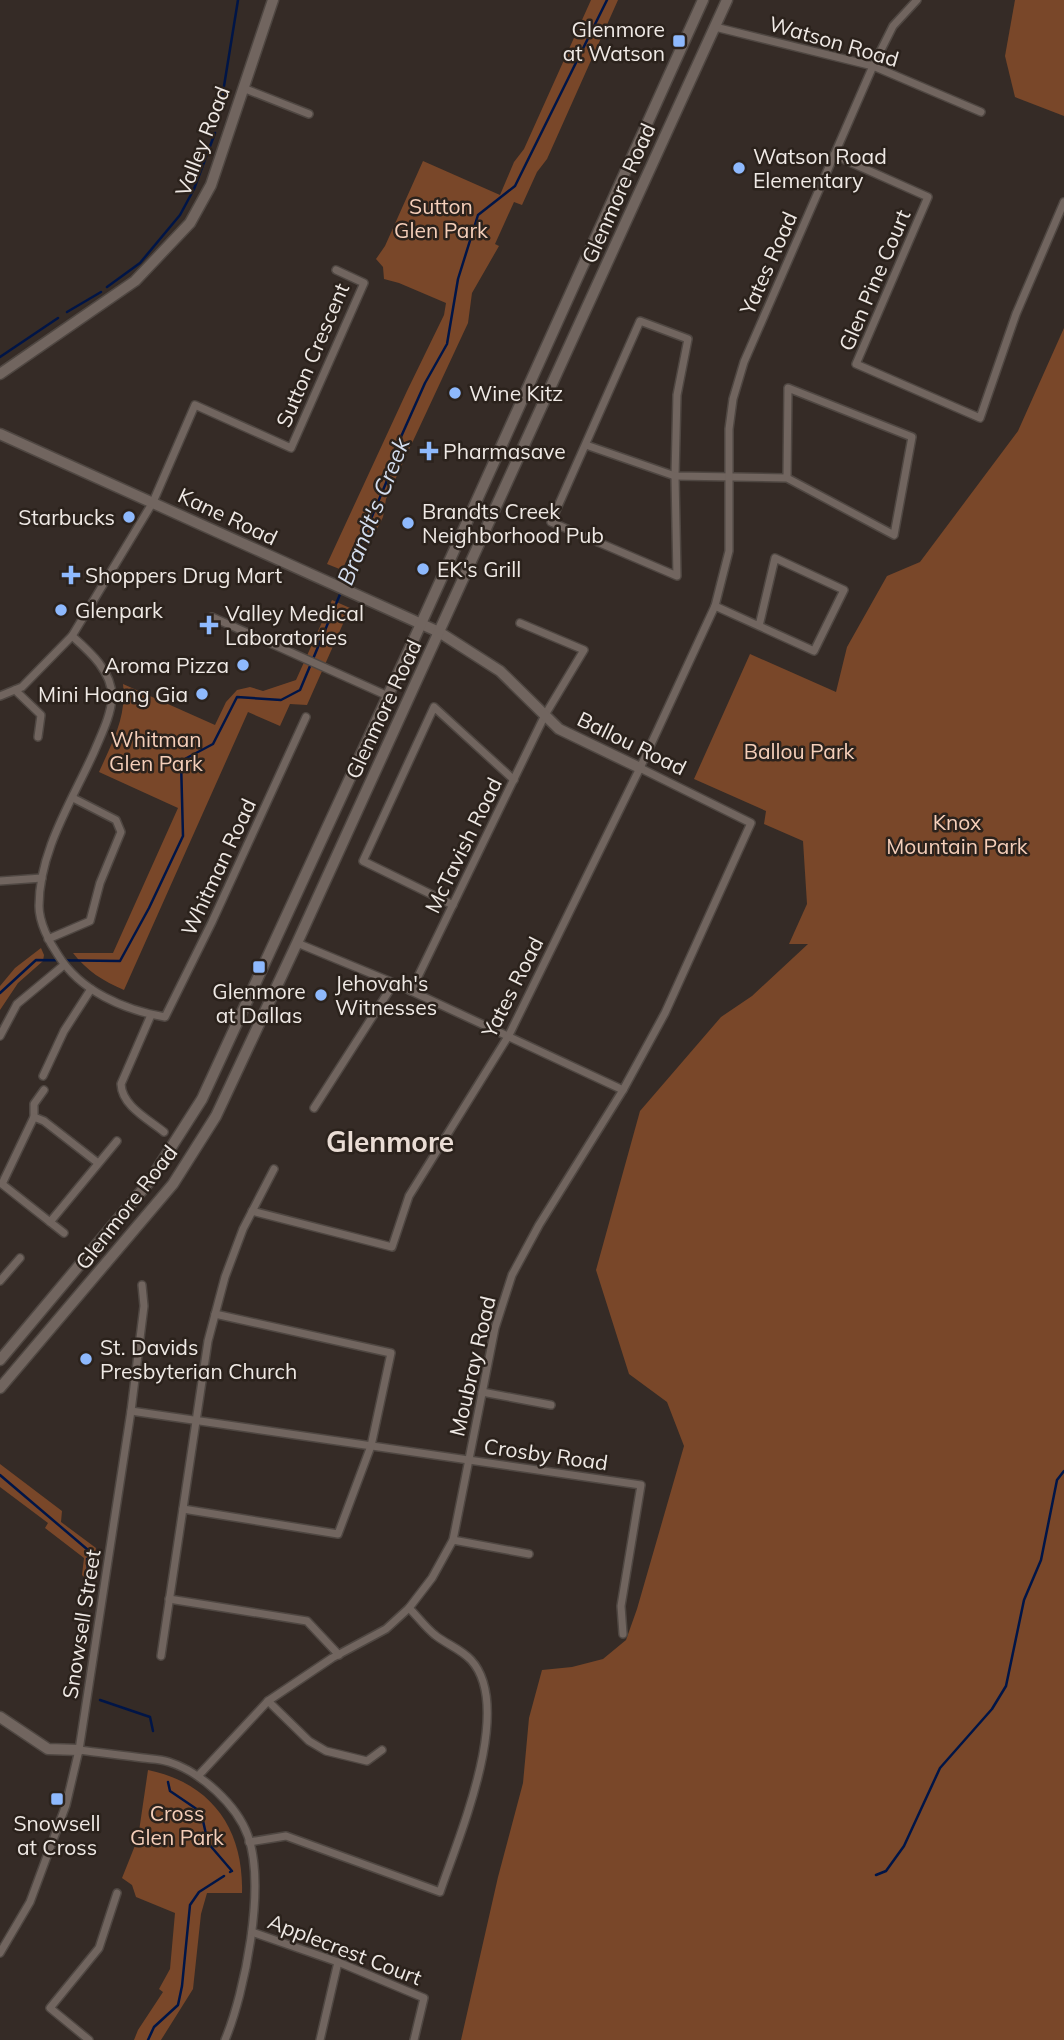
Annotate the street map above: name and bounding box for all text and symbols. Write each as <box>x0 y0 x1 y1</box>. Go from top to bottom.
street label: Watson Road <box>766 10 902 72</box>
place label: Glenmore at Watson <box>563 16 665 66</box>
marker: Glenmore at Watson <box>671 33 687 49</box>
street label: Valley Road <box>169 82 235 200</box>
street label: Glenmore Road <box>576 119 660 267</box>
place label: Watson Road Elementary <box>753 143 887 193</box>
marker: Watson Road Elementary <box>731 160 747 176</box>
park label: Sutton Glen Park <box>394 193 488 243</box>
street label: Glen Pine Court <box>833 206 915 354</box>
street label: Yates Road <box>733 208 802 319</box>
street label: Sutton Crescent <box>270 279 354 431</box>
place label: Wine Kitz <box>469 380 563 406</box>
marker: Wine Kitz <box>447 385 463 401</box>
water label: Brandt's Creek <box>330 432 416 589</box>
place label: Pharmasave <box>443 438 566 464</box>
marker: Pharmasave <box>421 443 437 459</box>
street label: Kane Road <box>174 482 282 550</box>
place label: Brandts Creek Neighborhood Pub <box>422 498 604 548</box>
place label: Starbucks <box>18 504 115 530</box>
marker: Starbucks <box>121 509 137 525</box>
marker: Brandts Creek Neighborhood Pub <box>400 515 416 531</box>
place label: EK's Grill <box>437 556 521 582</box>
marker: EK's Grill <box>415 561 431 577</box>
place label: Shoppers Drug Mart <box>85 562 282 588</box>
marker: Shoppers Drug Mart <box>63 567 79 583</box>
place label: Glenpark <box>75 597 163 623</box>
place label: Valley Medical Laboratories <box>225 600 364 650</box>
marker: Glenpark <box>53 602 69 618</box>
marker: Valley Medical Laboratories <box>199 615 219 635</box>
street label: Glenmore Road <box>339 635 427 783</box>
place label: Aroma Pizza <box>105 652 229 678</box>
marker: Aroma Pizza <box>235 657 251 673</box>
place label: Mini Hoang Gia <box>38 681 188 707</box>
marker: Mini Hoang Gia <box>194 686 210 702</box>
street label: Ballou Road <box>573 705 691 781</box>
park label: Whitman Glen Park <box>109 726 203 776</box>
park label: Ballou Park <box>744 738 855 764</box>
street label: McTavish Road <box>419 773 507 917</box>
street label: Whitman Road <box>175 794 261 940</box>
park label: Knox Mountain Park <box>886 809 1028 859</box>
street label: Yates Road <box>475 932 549 1043</box>
marker: Glenmore at Dallas <box>251 959 267 975</box>
place label: Jehovah's Witnesses <box>335 970 437 1020</box>
place label: Glenmore at Dallas <box>212 978 306 1028</box>
marker: Jehovah's Witnesses <box>313 987 329 1003</box>
district label: Glenmore <box>326 1124 454 1159</box>
street label: Glenmore Road <box>69 1140 183 1274</box>
street label: Moubray Road <box>443 1293 501 1439</box>
place label: St. Davids Presbyterian Church <box>100 1334 297 1384</box>
marker: St. Davids Presbyterian Church <box>78 1351 94 1367</box>
street label: Crosby Road <box>482 1432 610 1476</box>
street label: Snowsell Street <box>56 1548 106 1700</box>
marker: Snowsell at Cross <box>49 1791 65 1807</box>
park label: Cross Glen Park <box>130 1800 224 1850</box>
place label: Snowsell at Cross <box>13 1810 101 1860</box>
street label: Applecrest Court <box>264 1908 426 1990</box>

